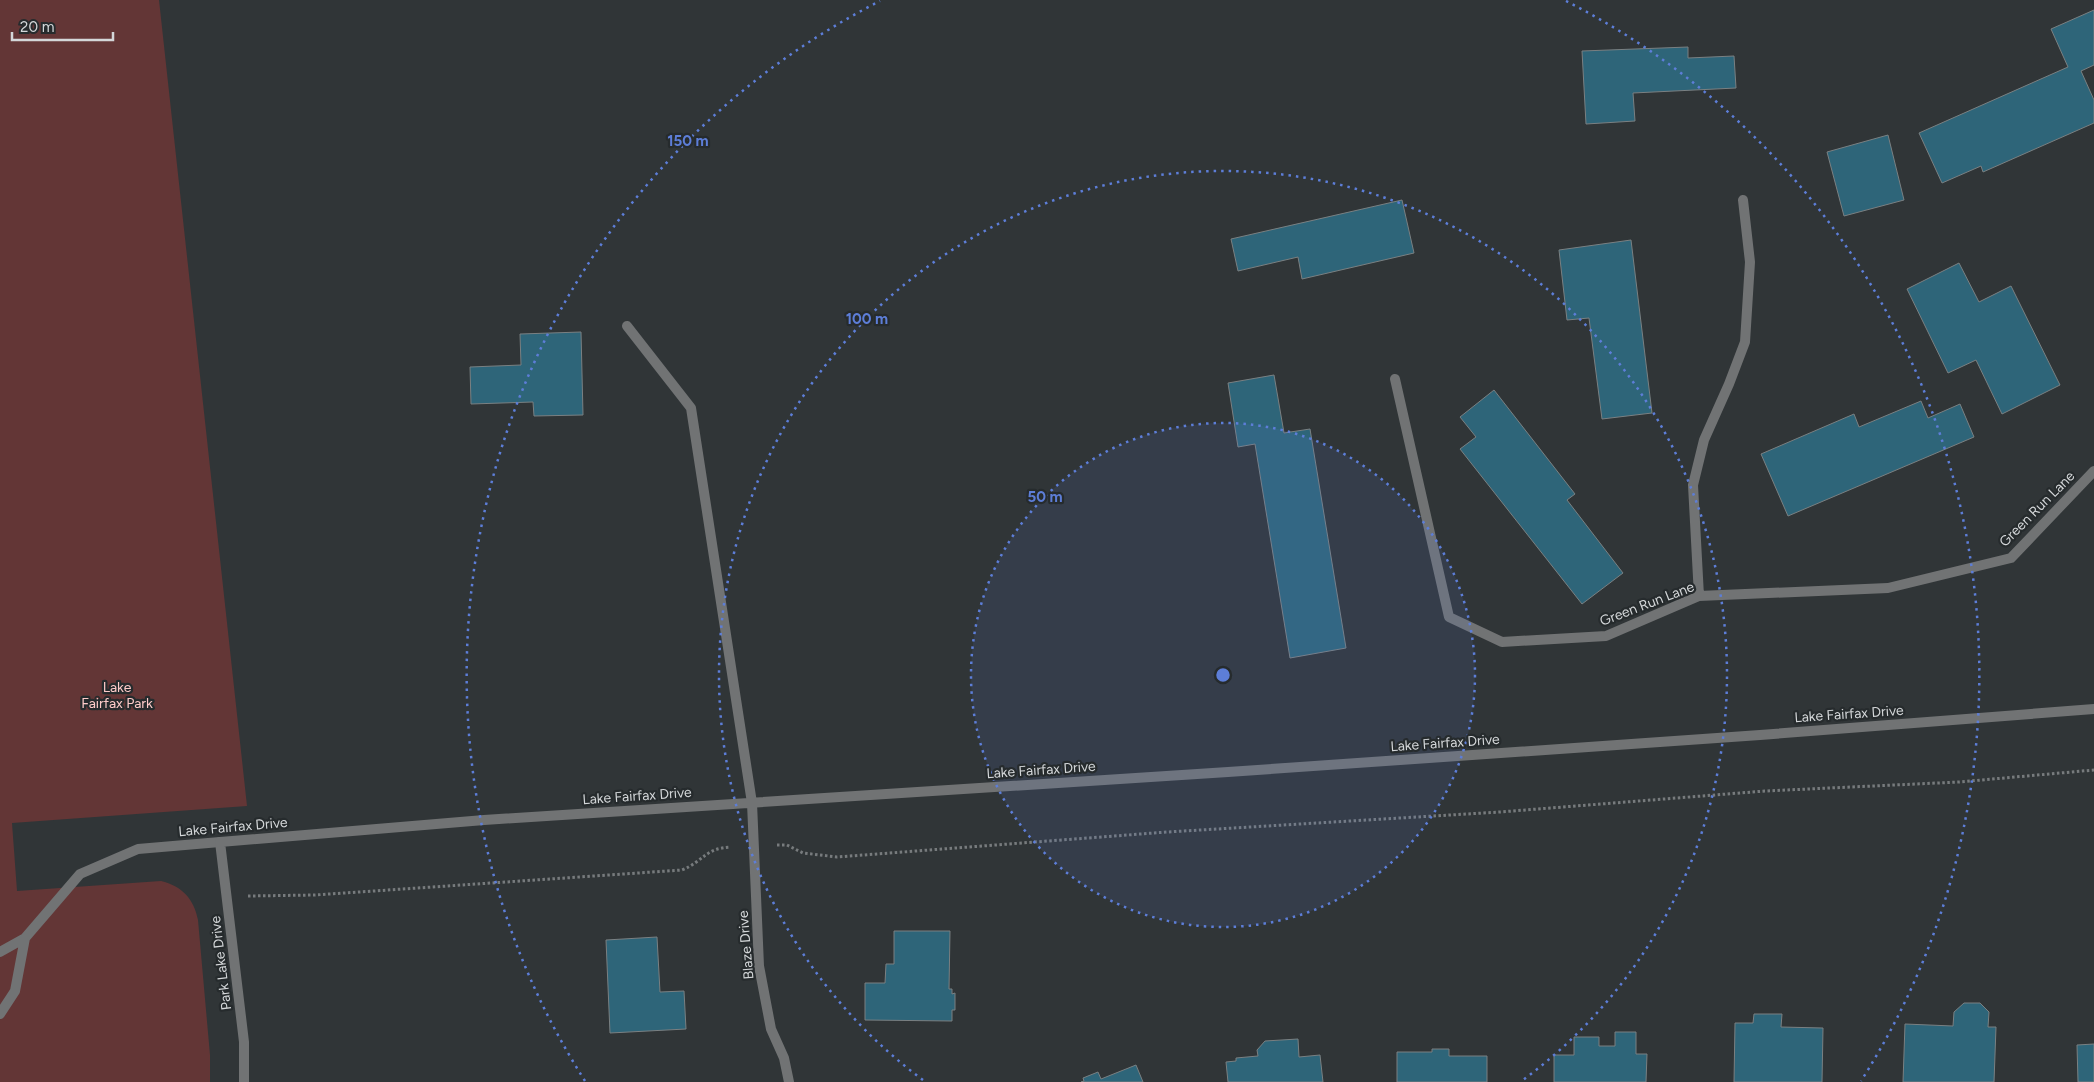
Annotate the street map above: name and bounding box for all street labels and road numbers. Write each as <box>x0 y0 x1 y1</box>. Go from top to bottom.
street label: Green Run Lane <box>1996 468 2078 550</box>
street label: Green Run Lane <box>1597 578 1697 630</box>
street label: Lake Fairfax Drive <box>1794 702 1905 726</box>
street label: Lake Fairfax Drive <box>1390 731 1501 755</box>
street label: Lake Fairfax Drive <box>986 758 1097 782</box>
street label: Lake Fairfax Drive <box>582 784 693 808</box>
street label: Lake Fairfax Drive <box>178 814 289 840</box>
street label: Blaze Drive <box>734 909 757 980</box>
street label: Park Lake Drive <box>207 915 235 1011</box>

